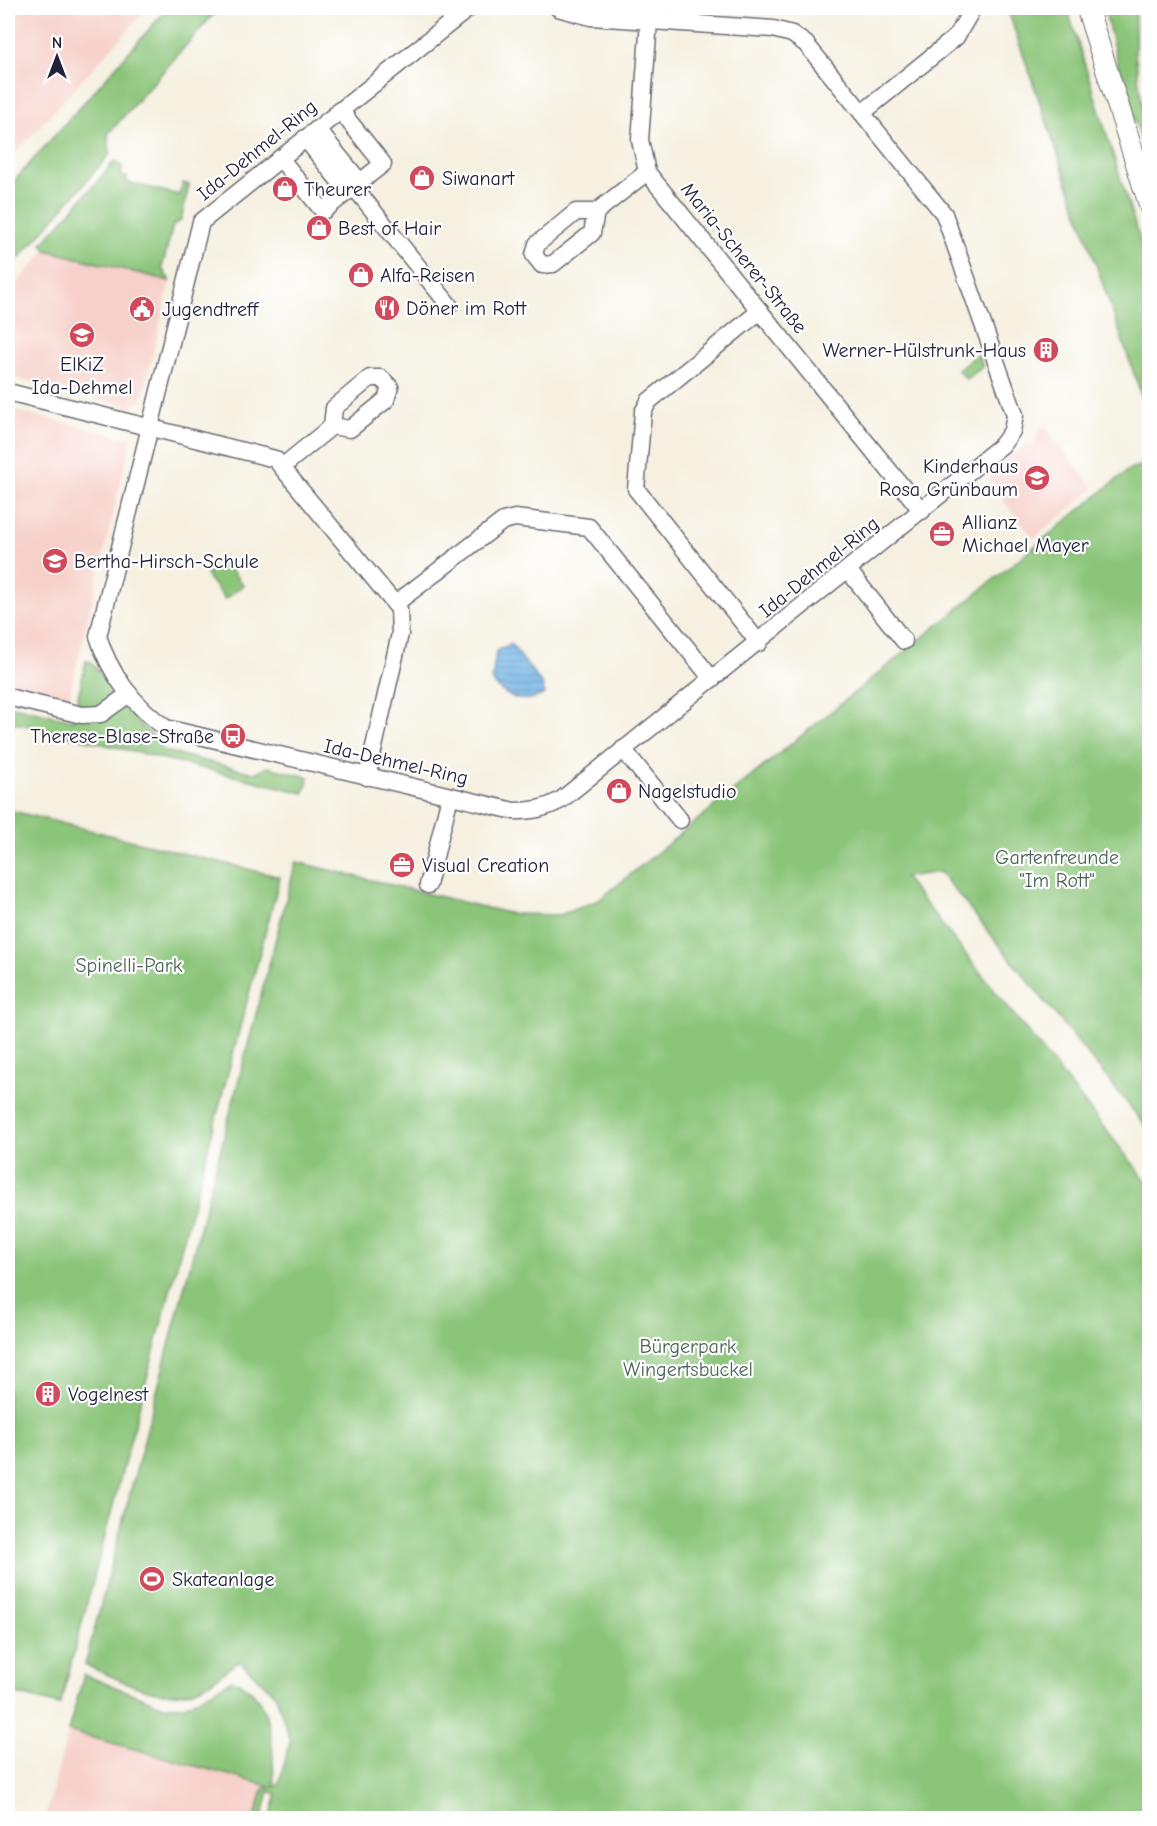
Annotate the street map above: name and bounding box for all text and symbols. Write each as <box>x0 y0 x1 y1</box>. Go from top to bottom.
north arrow <box>27 27 87 87</box>
text: N <box>52 34 62 52</box>
street label: Ida-Dehmel-Ring <box>193 95 321 205</box>
shop icon: Siwanart <box>407 163 437 193</box>
place label: Siwanart <box>442 167 516 190</box>
shop icon: Theurer <box>270 174 300 204</box>
place label: Theurer <box>304 178 371 201</box>
street label: Maria-Scherer-Straße <box>676 178 812 338</box>
shop icon: Best of Hair <box>304 213 334 243</box>
place label: Best of Hair <box>338 217 441 240</box>
shop icon: Alfa-Reisen <box>346 260 376 290</box>
place label: Alfa-Reisen <box>380 264 475 287</box>
restaurant icon: Döner im Rott <box>372 293 402 323</box>
public building icon: Jugendtreff <box>127 294 157 324</box>
place label: Döner im Rott <box>406 297 527 320</box>
place label: Jugendtreff <box>162 298 260 321</box>
school or university icon: ElKiZ Ida-Dehmel <box>67 320 97 350</box>
building icon: Werner-Hülstrunk-Haus <box>1031 335 1061 365</box>
place label: Werner-Hülstrunk-Haus <box>822 339 1026 362</box>
place label: ElKiZ Ida-Dehmel <box>31 353 133 399</box>
place label: Kinderhaus Rosa Grünbaum <box>879 455 1018 501</box>
school or university icon: Kinderhaus Rosa Grünbaum <box>1022 463 1052 493</box>
place label: Allianz Michael Mayer <box>962 511 1089 557</box>
street label: Ida-Dehmel-Ring <box>755 512 883 622</box>
office icon: Allianz Michael Mayer <box>927 519 957 549</box>
school or university icon: Bertha-Hirsch-Schule <box>40 546 70 576</box>
place label: Bertha-Hirsch-Schule <box>74 550 259 573</box>
bus stop icon: Therese-Blase-Straße <box>218 721 248 751</box>
place label: Therese-Blase-Straße <box>30 725 214 748</box>
street label: Ida-Dehmel-Ring <box>322 734 470 790</box>
shop icon: Nagelstudio <box>604 776 634 806</box>
place label: Nagelstudio <box>638 780 736 803</box>
park label: Gartenfreunde "Im Rott" <box>995 846 1119 892</box>
office icon: Visual Creation <box>387 850 417 880</box>
place label: Visual Creation <box>422 854 549 877</box>
park label: Spinelli-Park <box>76 954 183 977</box>
park label: Bürgerpark Wingertsbuckel <box>623 1335 753 1381</box>
building icon: Vogelnest <box>33 1379 63 1409</box>
place label: Vogelnest <box>68 1383 149 1406</box>
sports icon: Skateanlage <box>137 1564 167 1594</box>
place label: Skateanlage <box>172 1568 274 1591</box>

